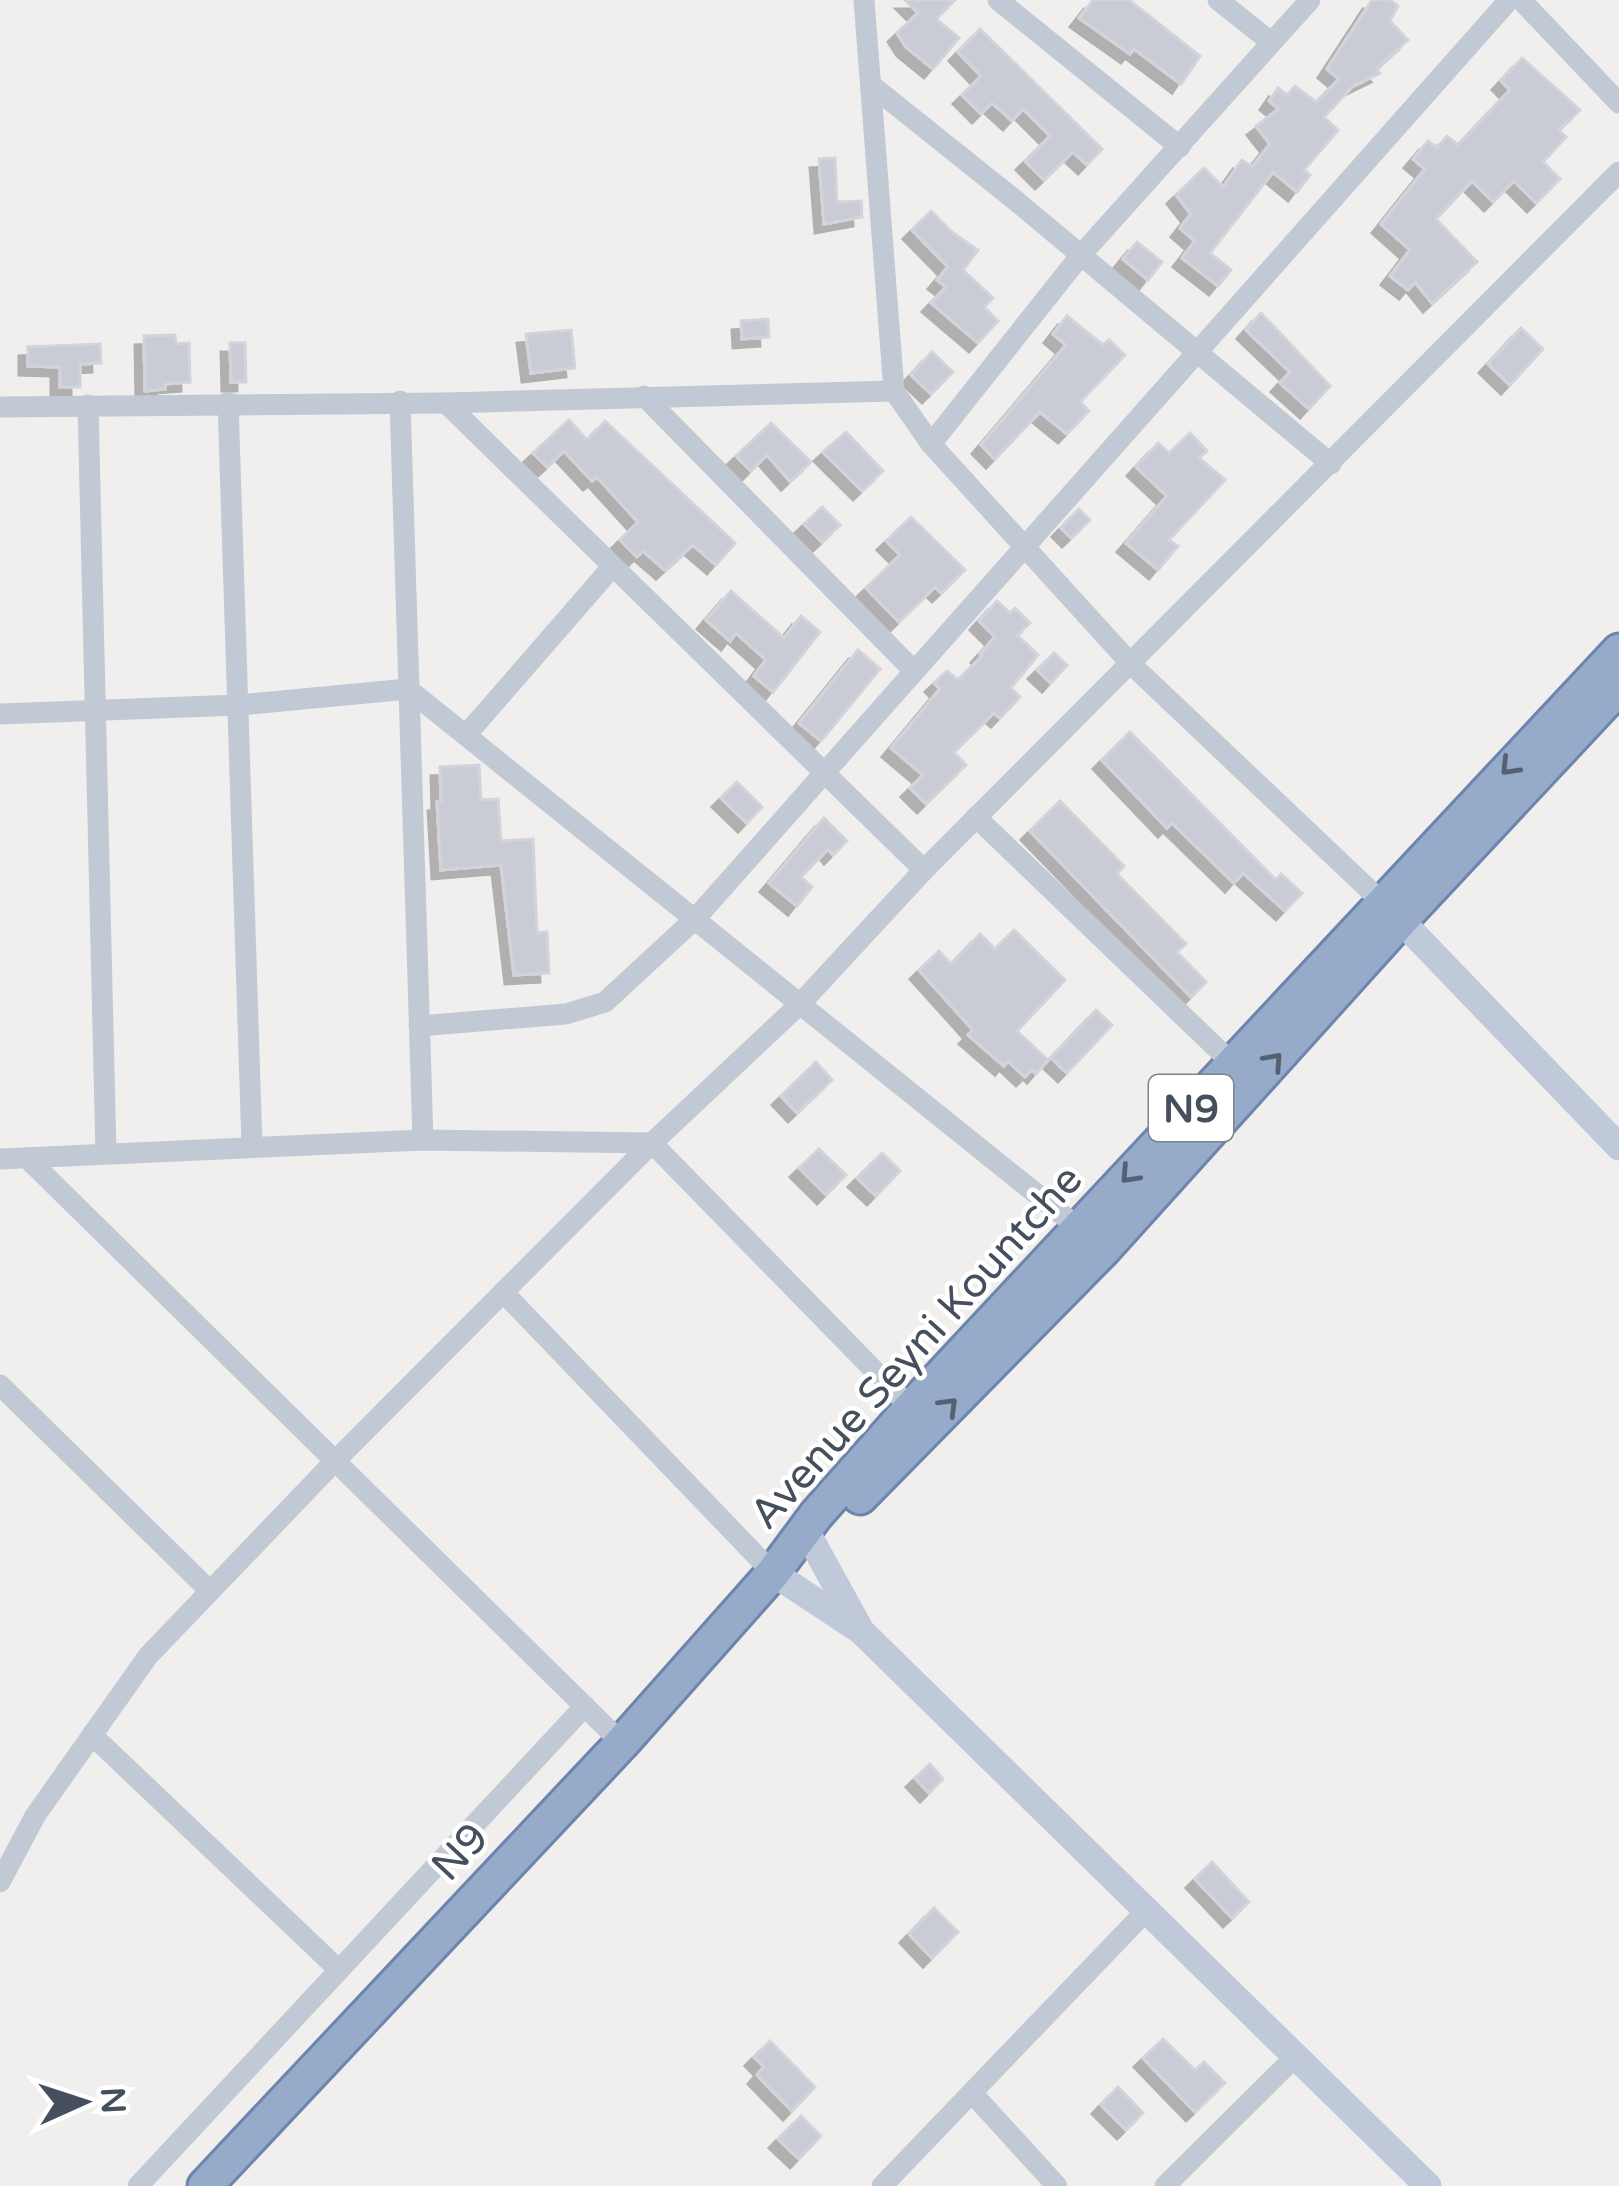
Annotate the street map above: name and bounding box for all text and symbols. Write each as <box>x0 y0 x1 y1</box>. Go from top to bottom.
one-way arrow <box>1502 753 1524 774</box>
one-way arrow <box>1260 1054 1281 1075</box>
road number: N9 <box>1149 1075 1233 1141</box>
street label: Avenue Seyni Kountche <box>739 1155 1093 1539</box>
one-way arrow <box>1121 1161 1143 1182</box>
one-way arrow <box>934 1398 956 1420</box>
street label: N9 <box>421 1813 499 1891</box>
north arrow <box>24 2042 144 2162</box>
text: N <box>92 2086 133 2115</box>

